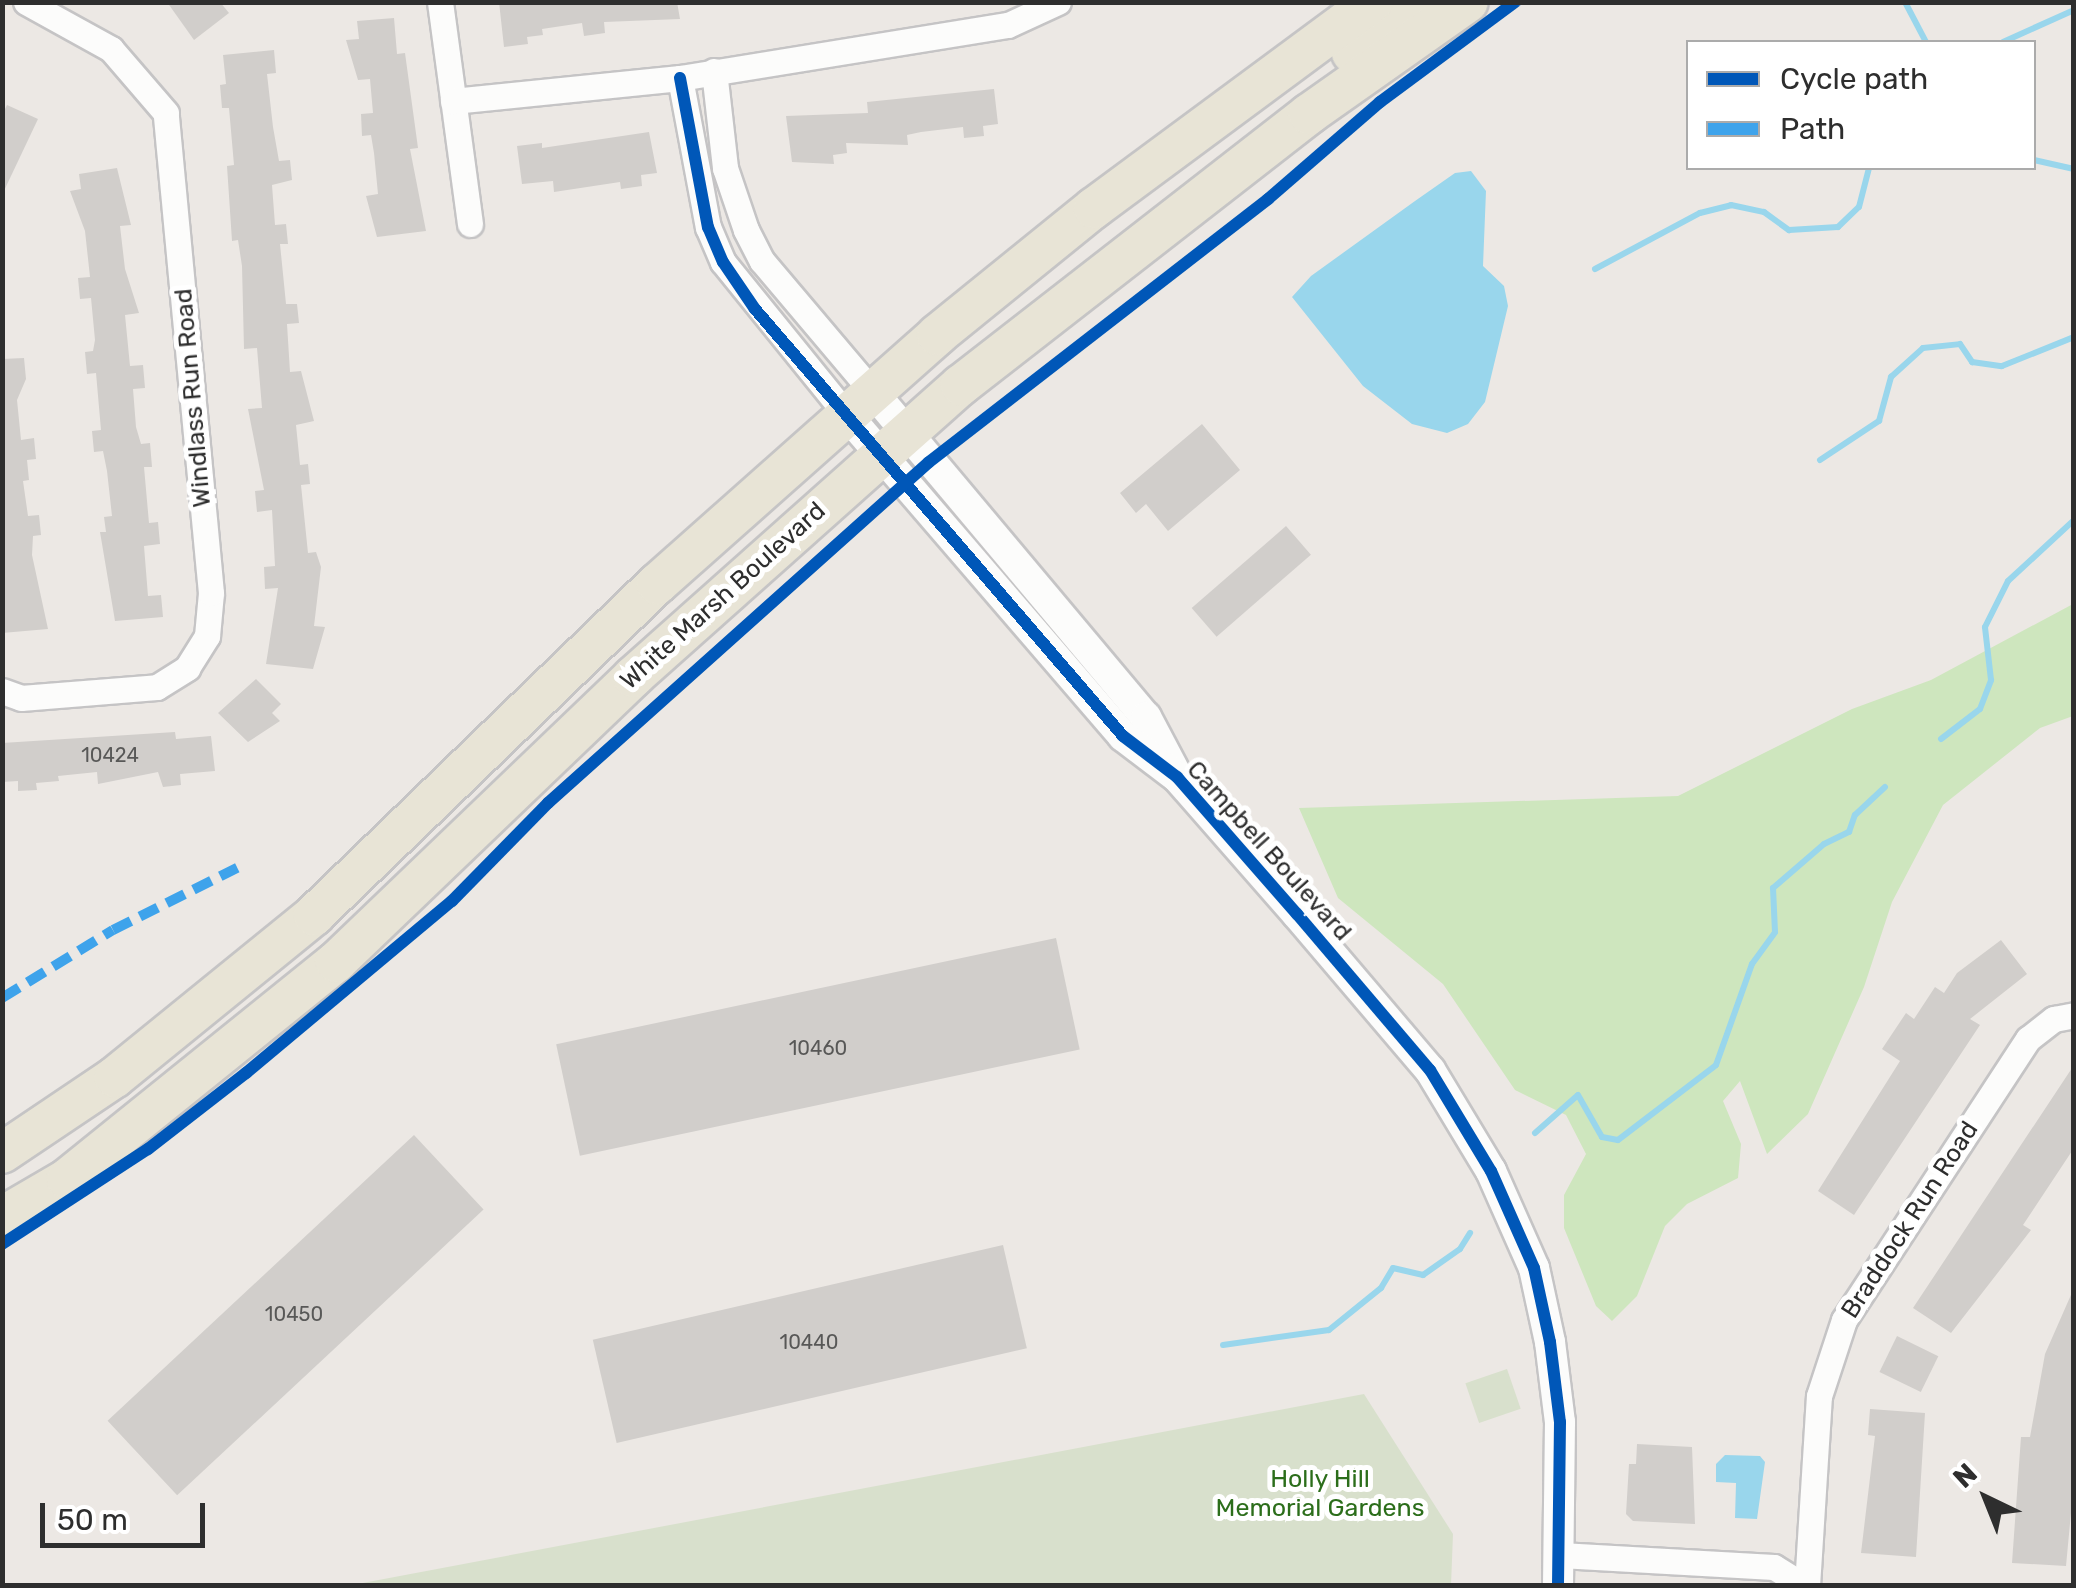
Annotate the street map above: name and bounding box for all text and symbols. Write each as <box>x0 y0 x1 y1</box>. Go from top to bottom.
legend <box>1686 40 2036 170</box>
text: Cycle path <box>1780 61 1928 97</box>
text: Path <box>1780 111 1845 147</box>
street label: Windlass Run Road <box>168 287 218 509</box>
street label: White Marsh Boulevard <box>614 496 832 696</box>
house number: 10424 <box>81 743 139 767</box>
street label: Campbell Boulevard <box>1180 755 1358 947</box>
house number: 10460 <box>789 1036 847 1060</box>
street label: Braddock Run Road <box>1835 1116 1985 1324</box>
house number: 10450 <box>265 1302 323 1326</box>
house number: 10440 <box>780 1330 838 1354</box>
north arrow <box>1936 1448 2036 1548</box>
text: N <box>1947 1457 1984 1495</box>
park label: Holly Hill Memorial Gardens <box>1216 1465 1424 1524</box>
scale bar <box>45 1483 210 1545</box>
text: 50 m <box>57 1502 128 1538</box>

